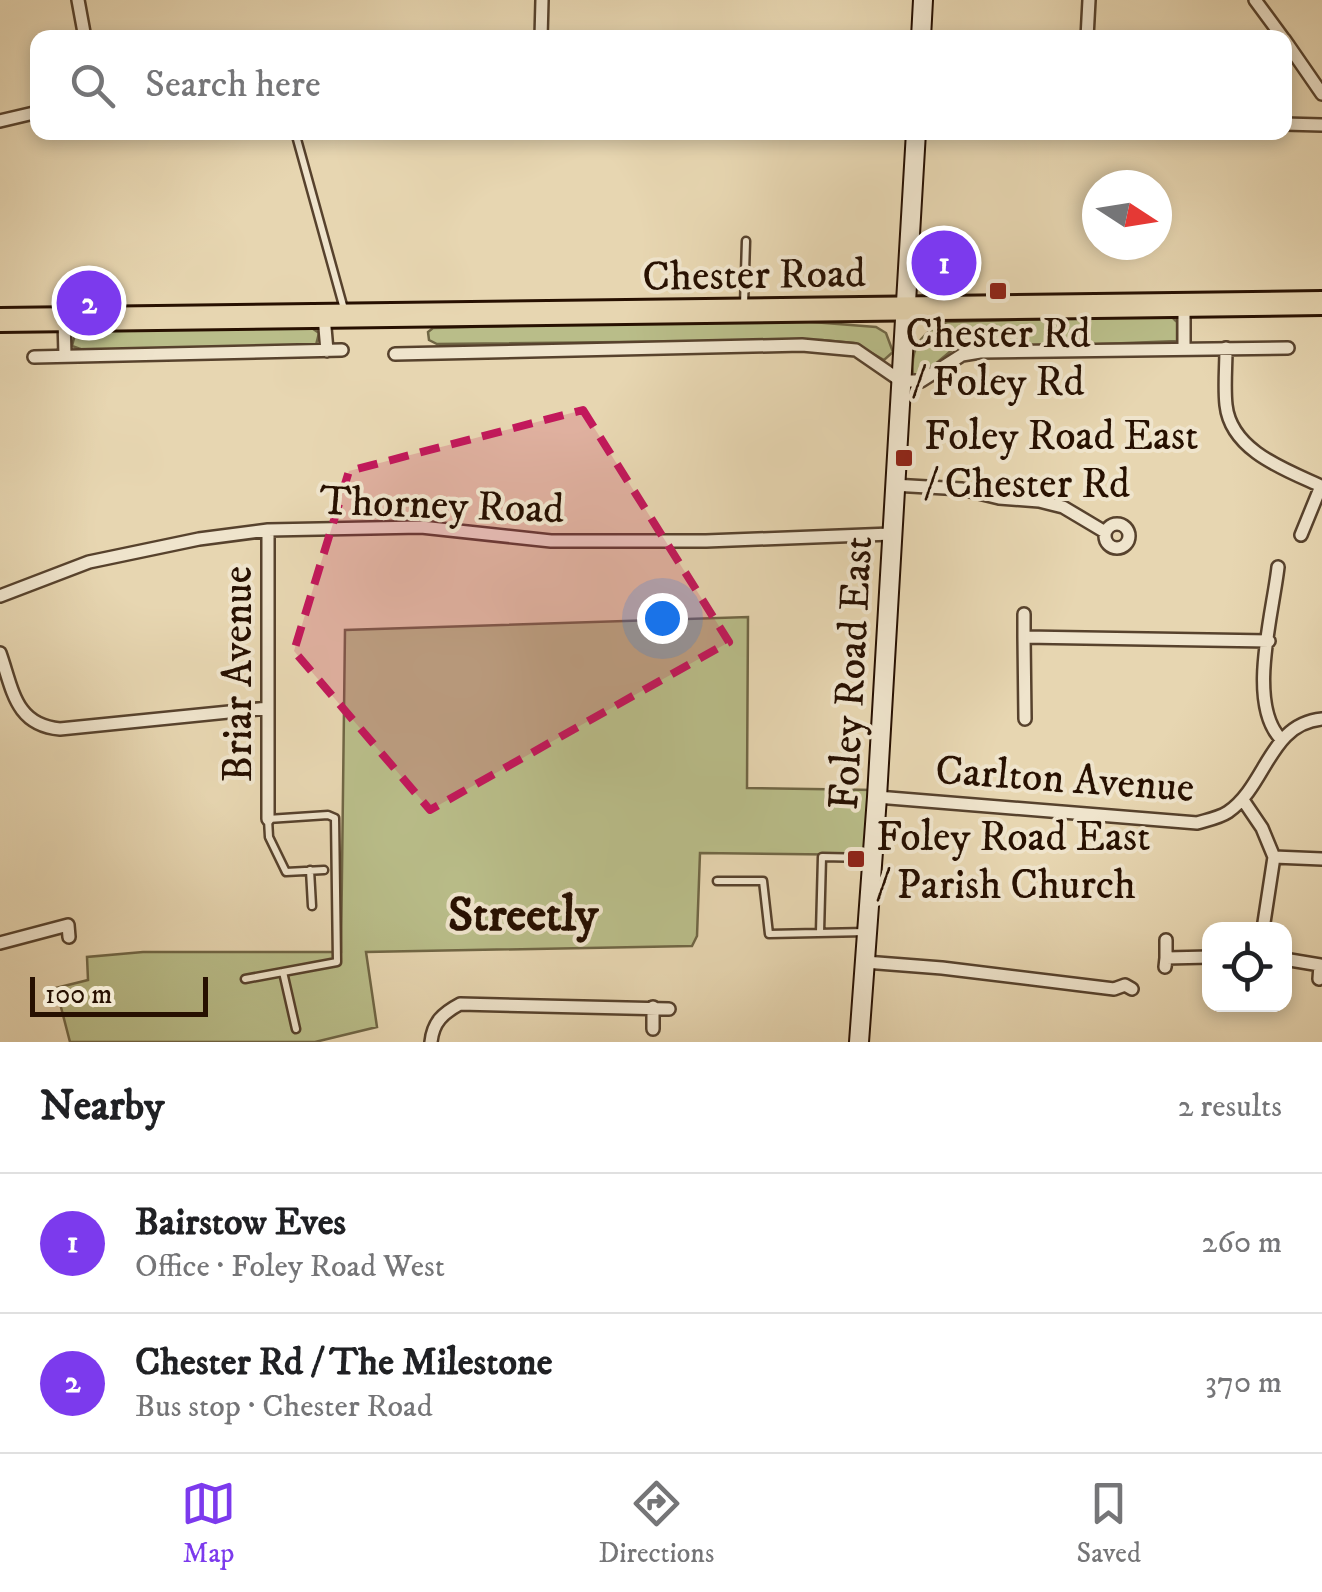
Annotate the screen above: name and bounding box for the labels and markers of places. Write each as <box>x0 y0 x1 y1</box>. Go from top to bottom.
pin: 1 <box>912 226 976 300</box>
pin: 2 <box>56 266 122 340</box>
marker: Chester Rd / Foley Rd <box>987 280 1009 302</box>
place label: Chester Rd / Foley Rd <box>905 309 1091 409</box>
place label: Foley Road East / Chester Rd <box>924 411 1198 511</box>
marker: Foley Road East / Chester Rd <box>893 447 915 469</box>
place label: Foley Road East / Parish Church <box>876 812 1150 912</box>
marker: Foley Road East / Parish Church <box>845 848 867 870</box>

